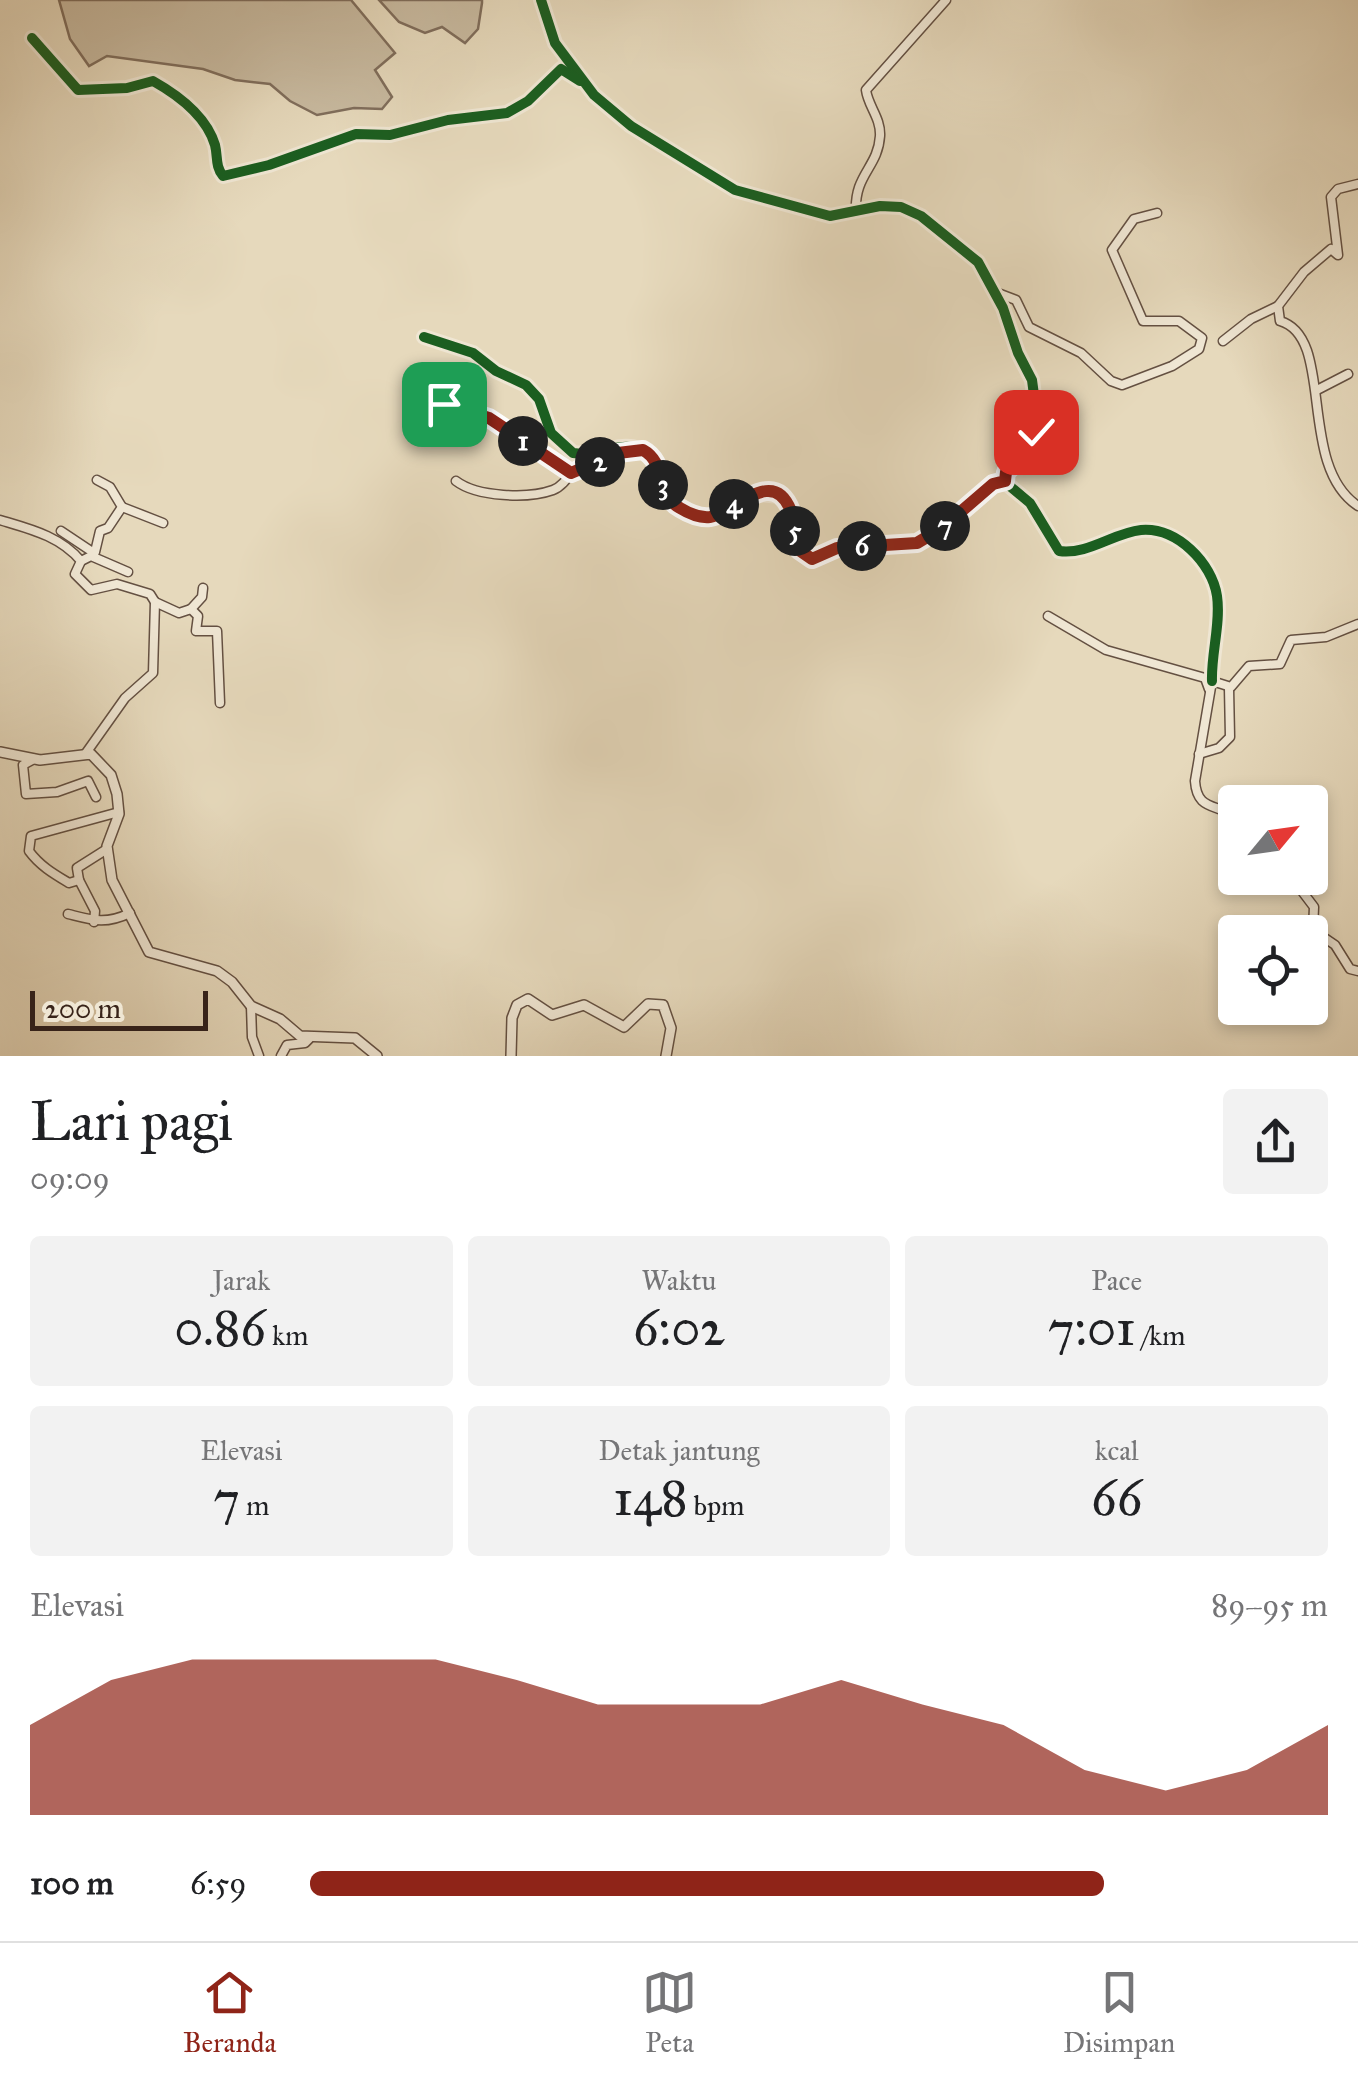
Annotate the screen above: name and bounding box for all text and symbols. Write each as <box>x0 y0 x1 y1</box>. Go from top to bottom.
pin <box>402 362 487 447</box>
icon: arrive <box>417 377 472 432</box>
pin <box>994 390 1079 475</box>
icon: check <box>1009 405 1064 460</box>
pin: 1 <box>498 416 548 466</box>
text: 1 <box>517 423 529 458</box>
pin: 2 <box>575 437 625 487</box>
text: 2 <box>593 444 607 479</box>
pin: 3 <box>638 460 688 510</box>
text: 3 <box>657 467 669 502</box>
pin: 4 <box>709 479 759 529</box>
text: 4 <box>726 486 742 521</box>
pin: 7 <box>920 501 970 551</box>
pin: 5 <box>770 506 820 556</box>
text: 7 <box>938 508 952 543</box>
text: 5 <box>788 513 802 548</box>
pin: 6 <box>837 521 887 571</box>
text: 6 <box>855 528 869 563</box>
north arrow <box>1218 785 1328 895</box>
map controls <box>1218 785 1328 1025</box>
button: locate <box>1218 915 1328 1025</box>
scale bar <box>30 986 208 1030</box>
text: 200 m <box>45 991 121 1026</box>
text: Lari pagi <box>30 1088 233 1155</box>
button: share <box>1223 1089 1328 1194</box>
text: 09:09 <box>30 1159 110 1198</box>
text: Jarak <box>212 1263 270 1298</box>
text: Waktu <box>642 1263 716 1298</box>
text: Pace <box>1091 1263 1142 1298</box>
text: 0.86 <box>174 1298 266 1359</box>
text: 6:02 <box>633 1298 725 1359</box>
text: 7:01 <box>1048 1298 1135 1359</box>
text: km <box>266 1318 308 1353</box>
text: /km <box>1135 1318 1186 1353</box>
text: Elevasi <box>200 1433 282 1468</box>
text: Detak jantung <box>598 1433 760 1468</box>
text: kcal <box>1095 1433 1139 1468</box>
text: 7 <box>213 1468 240 1529</box>
text: 148 <box>613 1468 688 1529</box>
text: 66 <box>1091 1468 1142 1529</box>
text: m <box>240 1488 269 1523</box>
text: bpm <box>688 1488 745 1523</box>
text: Elevasi <box>30 1586 124 1625</box>
text: 89–95 m <box>1211 1586 1328 1625</box>
text: 100 m <box>30 1864 114 1903</box>
text: 6:59 <box>190 1864 247 1903</box>
tab: Beranda <box>183 1965 276 2060</box>
tab: Peta <box>642 1965 697 2060</box>
tab: Disimpan <box>1063 1965 1175 2060</box>

